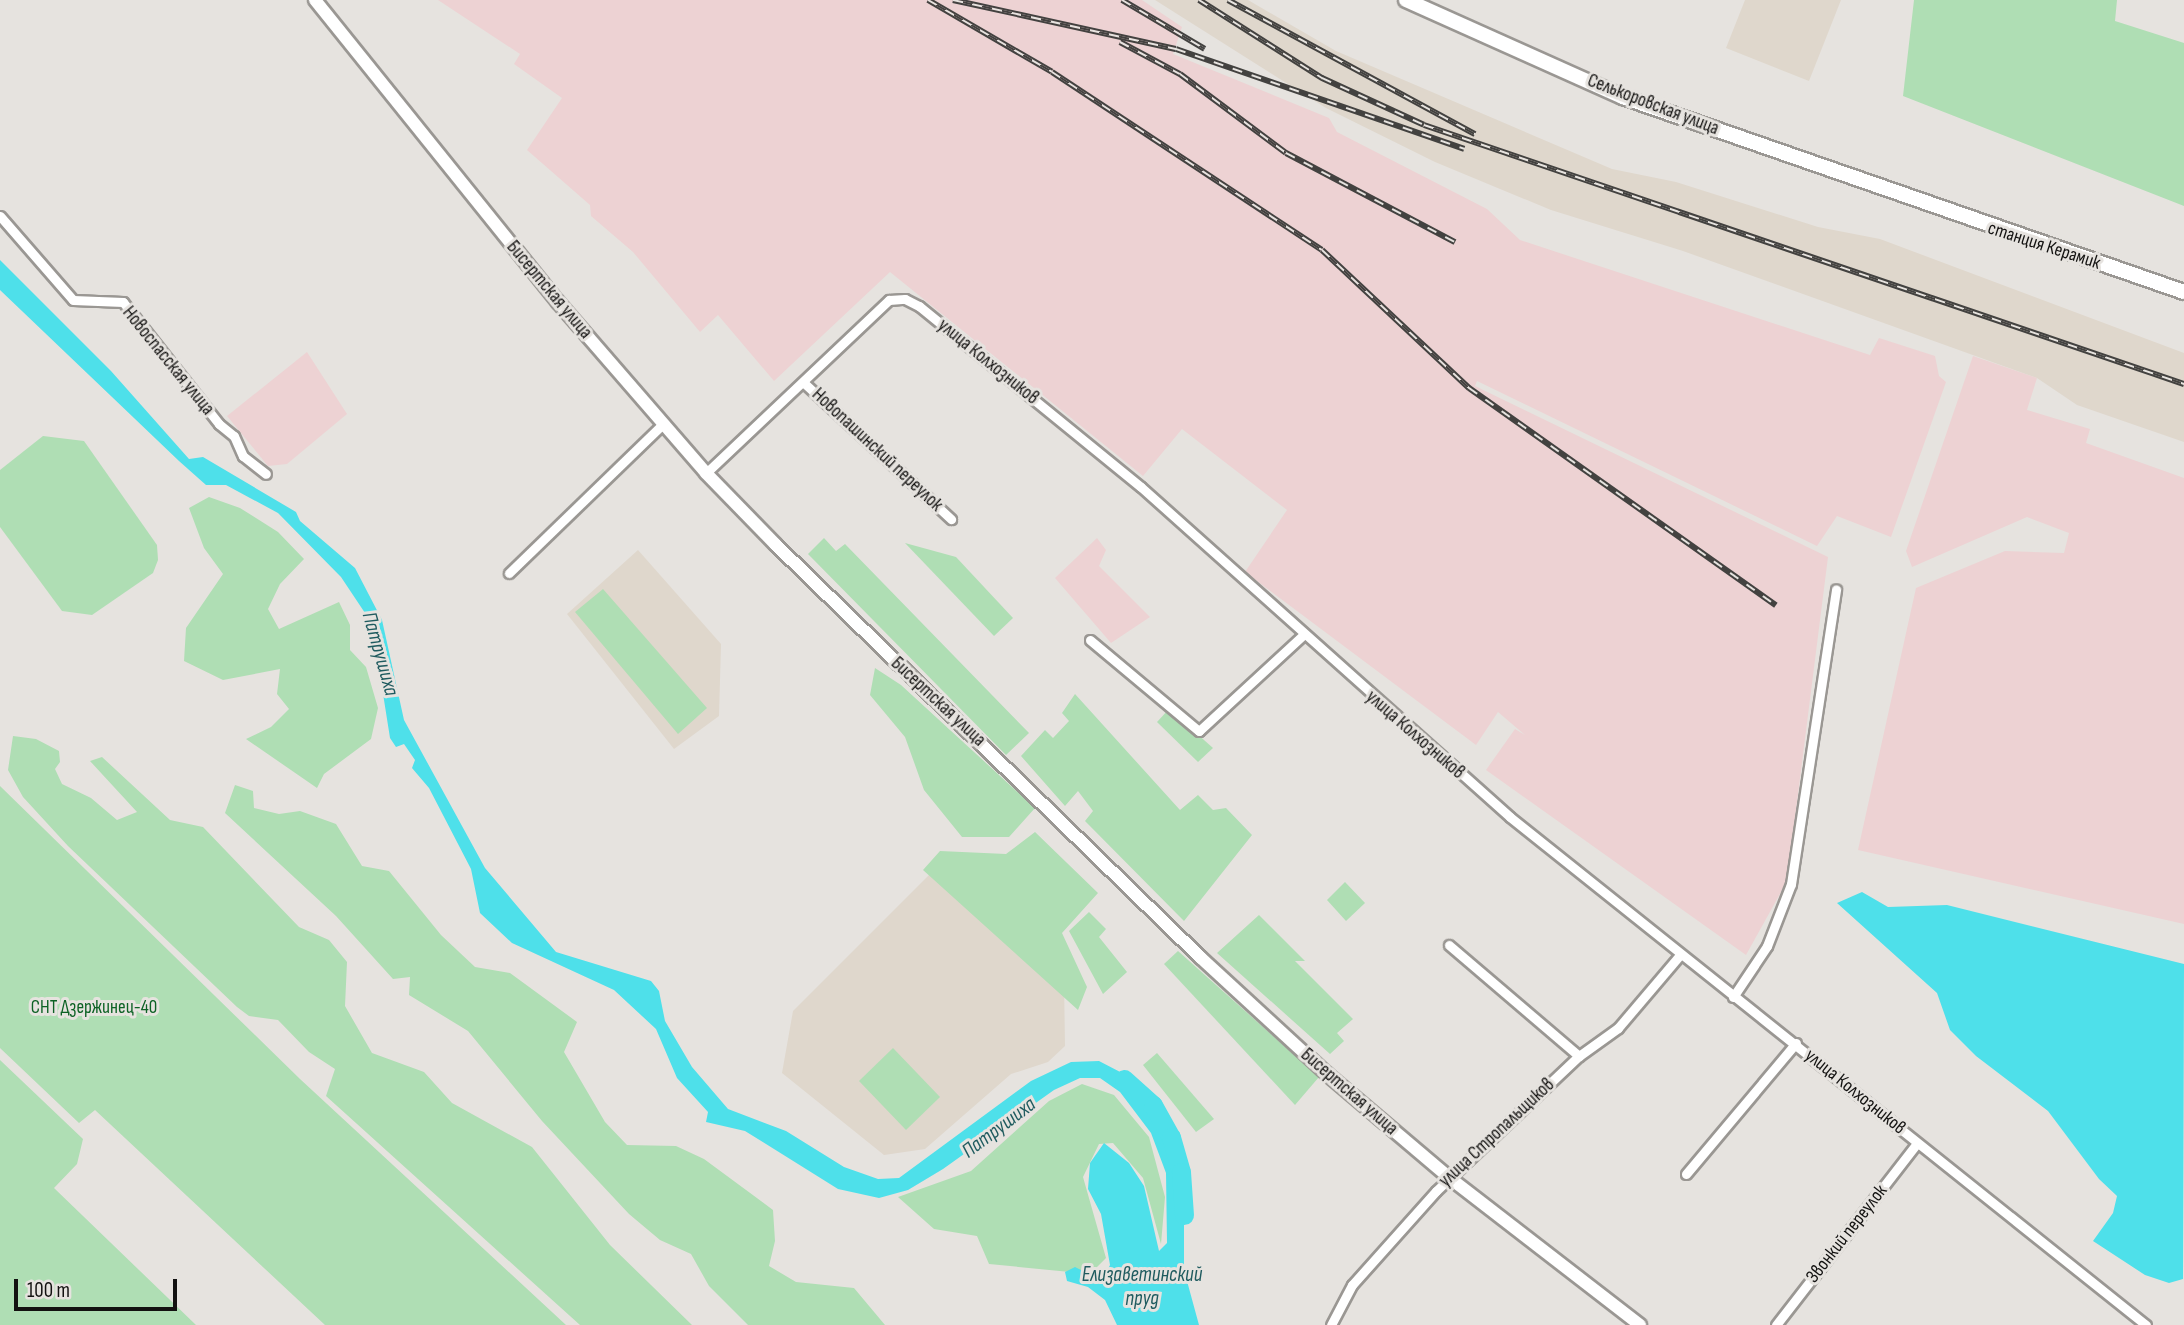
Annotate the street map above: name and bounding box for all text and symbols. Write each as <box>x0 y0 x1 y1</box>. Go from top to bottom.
street label: Селькоровская улица <box>1584 69 1722 141</box>
street label: станция Керамик <box>1985 217 2103 275</box>
street label: Бисертская улица <box>501 236 597 344</box>
street label: Новоспасская улица <box>117 302 219 420</box>
street label: улица Колхозников <box>933 314 1043 410</box>
street label: Новопашинский переулок <box>807 383 947 517</box>
water label: Патрушиха <box>356 609 404 699</box>
street label: Бисертская улица <box>886 652 990 752</box>
street label: улица Колхозников <box>1361 686 1469 784</box>
park label: СНТ Дзержинец-40 <box>31 997 157 1019</box>
street label: Бисертская улица <box>1296 1044 1402 1140</box>
street label: улица Колхозников <box>1800 1044 1910 1140</box>
street label: улица Стропальщиков <box>1435 1074 1559 1192</box>
water label: Патрушиха <box>957 1092 1041 1164</box>
street label: Звонкий переулок <box>1802 1180 1892 1288</box>
water label: Елизаветинский пруд <box>1082 1262 1202 1312</box>
scale bar <box>18 1266 180 1310</box>
text: 100 m <box>27 1278 70 1303</box>

